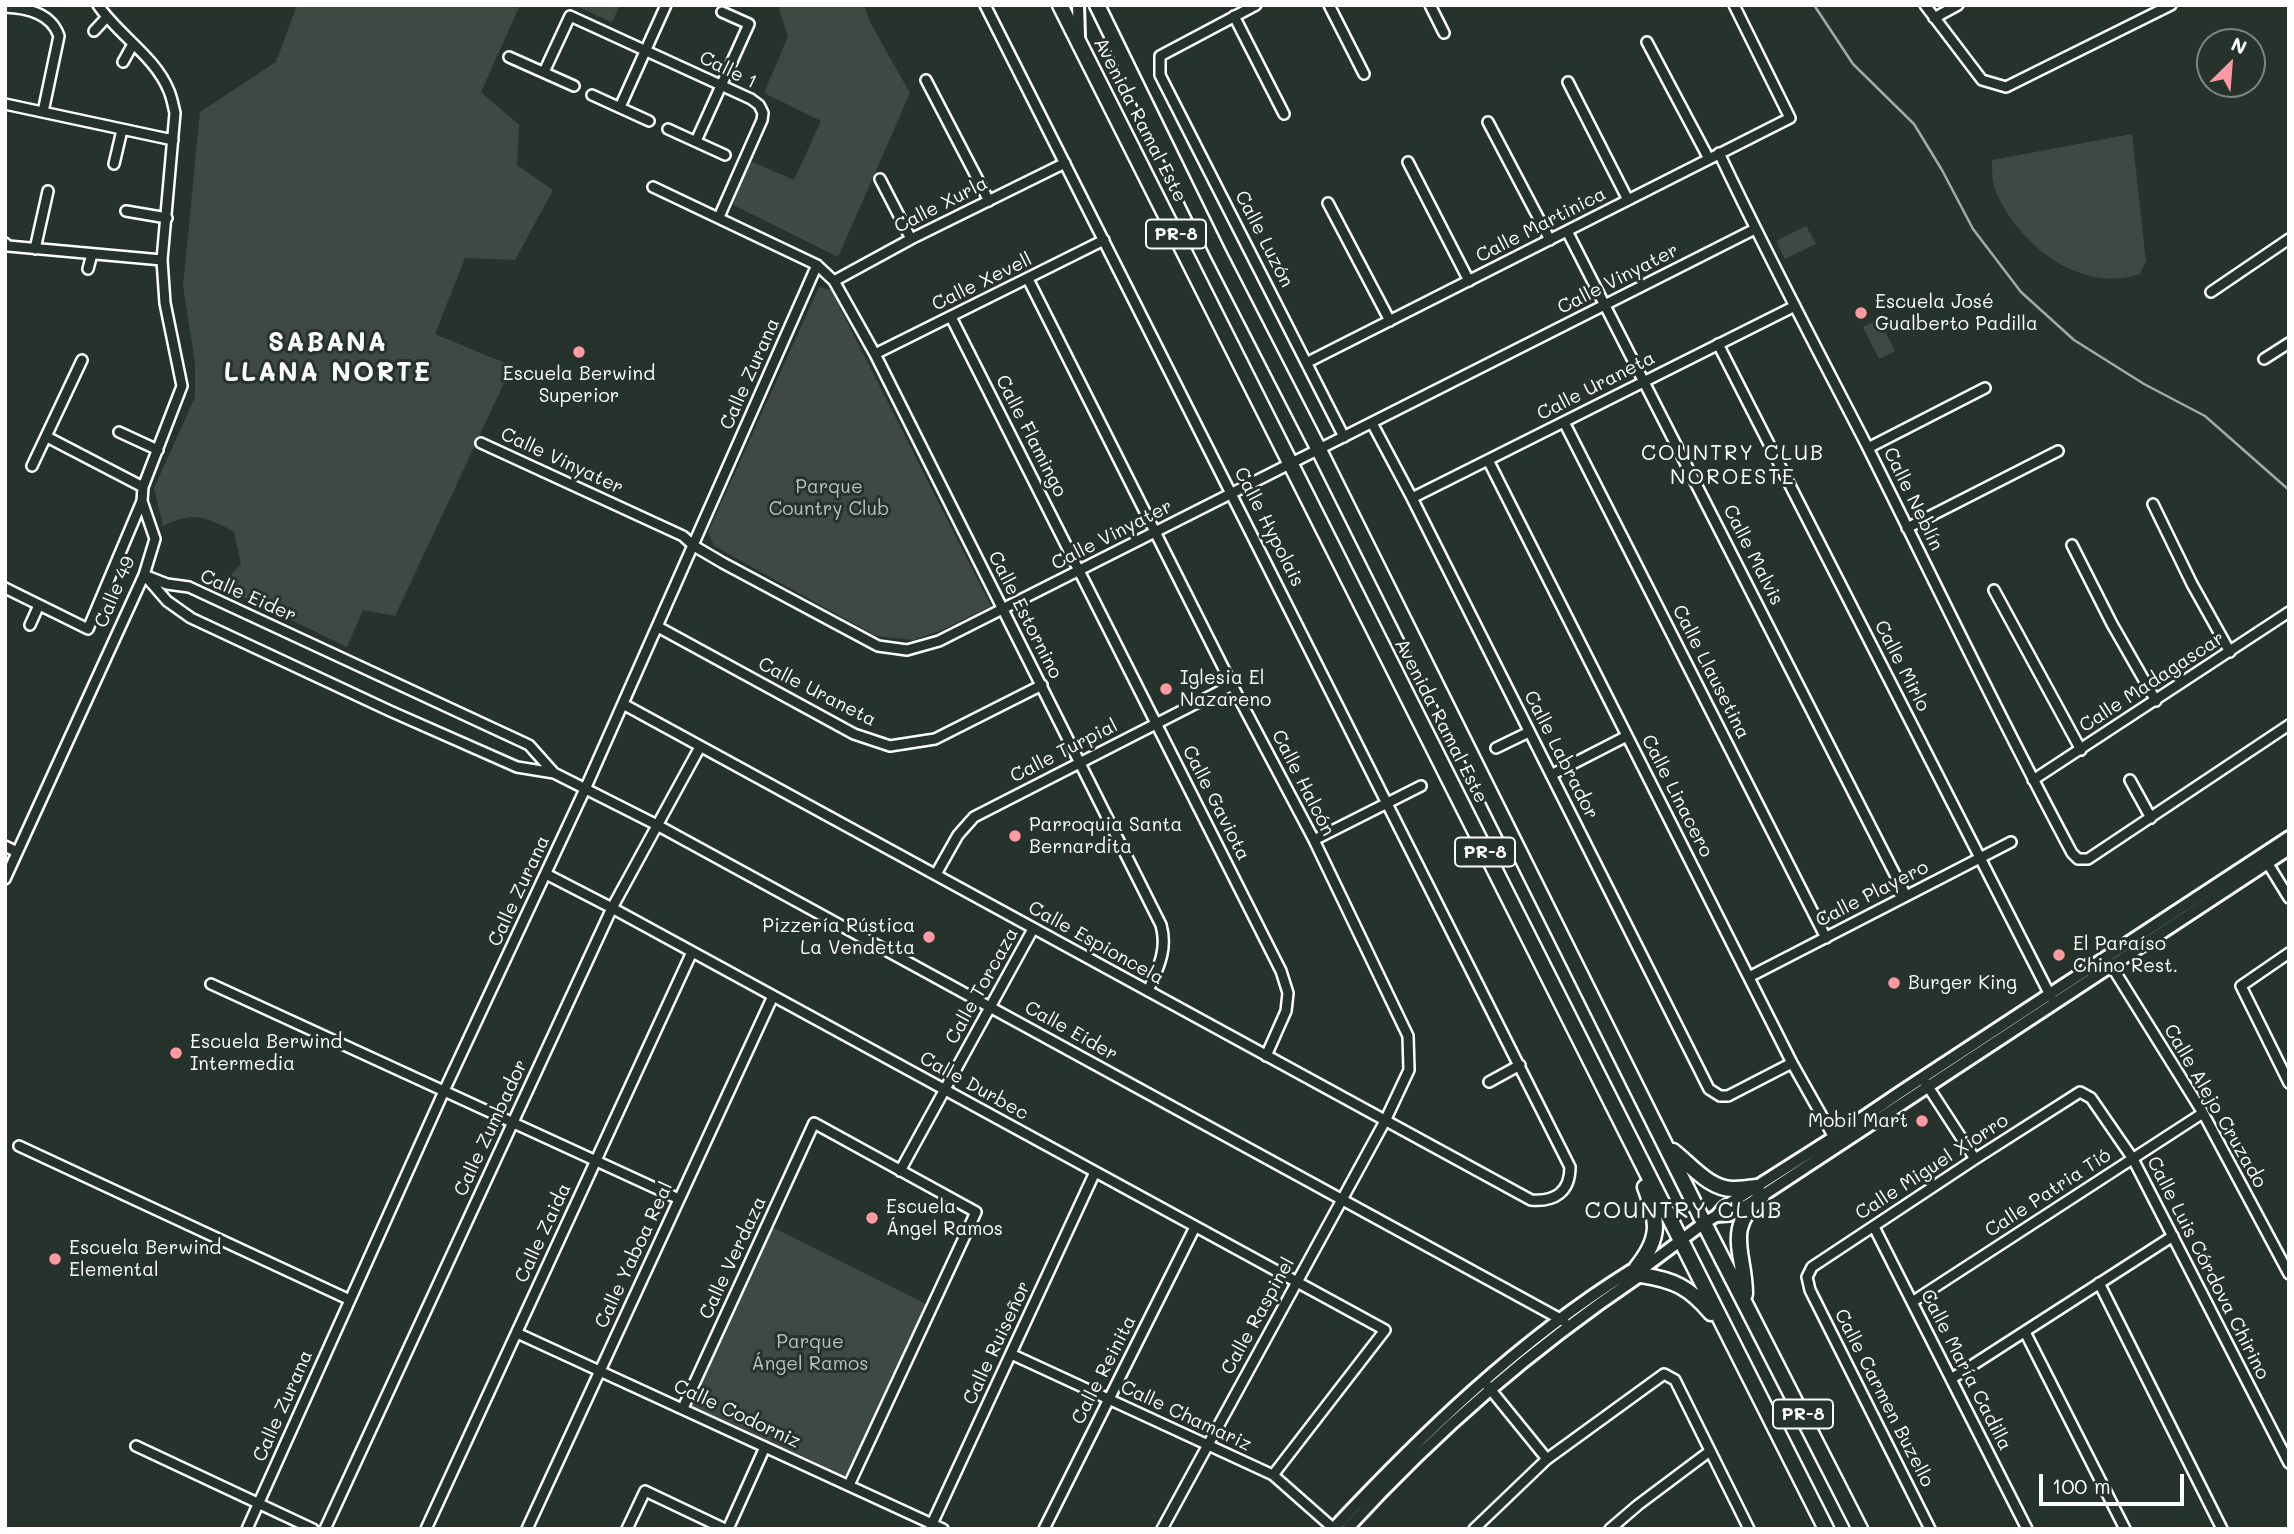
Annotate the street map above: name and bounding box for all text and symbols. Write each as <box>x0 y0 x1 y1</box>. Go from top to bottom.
north arrow <box>2196 28 2266 98</box>
text: N <box>2227 31 2251 60</box>
street label: Avenida Ramal Este <box>1089 34 1191 206</box>
street label: Calle 1 <box>695 46 761 94</box>
street label: Calle Xurla <box>890 172 992 238</box>
street label: Calle Martinica <box>1472 182 1610 268</box>
street label: Calle Luzón <box>1230 187 1298 291</box>
road number: PR-8 <box>1146 220 1206 248</box>
street label: Calle Vinyater <box>1554 239 1682 319</box>
street label: Calle Xevell <box>928 248 1036 316</box>
place label: Escuela José Gualberto Padilla <box>1875 291 2038 335</box>
marker: Escuela José Gualberto Padilla <box>1853 305 1869 321</box>
street label: Calle Zurana <box>715 315 785 433</box>
district label: SABANA LLANA NORTE <box>225 327 431 388</box>
marker: Escuela Berwind Superior <box>571 344 587 360</box>
street label: Calle Uraneta <box>1533 346 1659 426</box>
place label: Escuela Berwind Superior <box>503 363 655 407</box>
street label: Calle Flamingo <box>990 371 1072 501</box>
street label: Calle Vinyater <box>497 423 627 499</box>
district label: COUNTRY CLUB NOROESTE <box>1643 441 1823 491</box>
street label: Calle Neblín <box>1878 444 1948 554</box>
street label: Calle Hypolais <box>1229 464 1309 590</box>
park label: Parque Country Club <box>769 476 889 520</box>
street label: Calle Vinyater <box>1048 495 1176 575</box>
street label: Calle Malvis <box>1718 501 1788 609</box>
street label: Calle Estornino <box>983 547 1067 683</box>
street label: Calle 49 <box>90 553 140 631</box>
street label: Calle Eider <box>196 565 300 627</box>
street label: Calle Llausetina <box>1667 601 1755 743</box>
street label: Calle Mirlo <box>1869 617 1935 715</box>
street label: Calle Madagascar <box>2075 627 2229 737</box>
street label: Avenida Ramal Este <box>1390 635 1492 807</box>
street label: Calle Uraneta <box>754 652 880 732</box>
place label: Iglesia El Nazareno <box>1180 667 1271 711</box>
marker: Iglesia El Nazareno <box>1158 681 1174 697</box>
street label: Calle Labrador <box>1519 687 1603 823</box>
street label: Calle Turpial <box>1007 714 1121 788</box>
street label: Calle Halcón <box>1267 726 1339 840</box>
street label: Calle Linacero <box>1636 731 1718 861</box>
street label: Calle Gaviota <box>1177 742 1255 864</box>
place label: Parroquia Santa Bernardita <box>1029 814 1182 858</box>
marker: Parroquia Santa Bernardita <box>1007 828 1023 844</box>
street label: Calle Zurana <box>483 832 555 950</box>
road number: PR-8 <box>1455 838 1515 866</box>
street label: Calle Playero <box>1812 856 1932 932</box>
street label: Calle Espioncela <box>1024 896 1168 990</box>
place label: Pizzería Rústica La Vendetta <box>762 915 915 959</box>
street label: Calle Torcaza <box>941 924 1023 1048</box>
marker: Pizzería Rústica La Vendetta <box>921 929 937 945</box>
place label: El Paraíso Chino Rest. <box>2073 933 2178 977</box>
marker: El Paraíso Chino Rest. <box>2051 947 2067 963</box>
place label: Burger King <box>1908 972 2017 994</box>
marker: Burger King <box>1886 975 1902 991</box>
street label: Calle Eider <box>1021 996 1121 1066</box>
street label: Calle Alejo Cruzado <box>2159 1020 2271 1192</box>
place label: Escuela Berwind Intermedia <box>190 1031 342 1075</box>
marker: Escuela Berwind Intermedia <box>168 1045 184 1061</box>
street label: Calle Durbec <box>916 1047 1032 1125</box>
street label: Calle Zumbador <box>449 1056 533 1200</box>
street label: Calle Miguel Xiorro <box>1851 1109 2013 1225</box>
place label: Mobil Mart <box>1808 1110 1908 1132</box>
marker: Mobil Mart <box>1914 1113 1930 1129</box>
street label: Calle Patria Tió <box>1981 1144 2115 1242</box>
street label: Calle Luis Córdova Chirino <box>2142 1153 2274 1383</box>
street label: Calle Yaboa Real <box>590 1178 678 1332</box>
street label: Calle Zaida <box>510 1180 576 1286</box>
street label: Calle Verdaza <box>695 1193 771 1323</box>
place label: Escuela Ángel Ramos <box>886 1196 1003 1240</box>
district label: COUNTRY CLUB <box>1586 1197 1782 1225</box>
marker: Escuela Ángel Ramos <box>864 1210 880 1226</box>
place label: Escuela Berwind Elemental <box>69 1237 221 1281</box>
marker: Escuela Berwind Elemental <box>47 1251 63 1267</box>
street label: Calle Raspinel <box>1216 1253 1300 1379</box>
street label: Calle Ruiseñor <box>958 1278 1036 1408</box>
street label: Calle María Cadilla <box>1915 1286 2017 1454</box>
street label: Calle Carmen Buzello <box>1829 1305 1939 1491</box>
street label: Calle Reinita <box>1067 1312 1141 1428</box>
park label: Parque Ángel Ramos <box>752 1331 868 1375</box>
street label: Calle Zurana <box>248 1347 318 1465</box>
street label: Calle Codorniz <box>670 1375 804 1453</box>
street label: Calle Chamariz <box>1117 1376 1255 1456</box>
road number: PR-8 <box>1773 1400 1833 1428</box>
scale bar <box>2042 1460 2187 1504</box>
text: 100 m <box>2052 1472 2111 1499</box>

